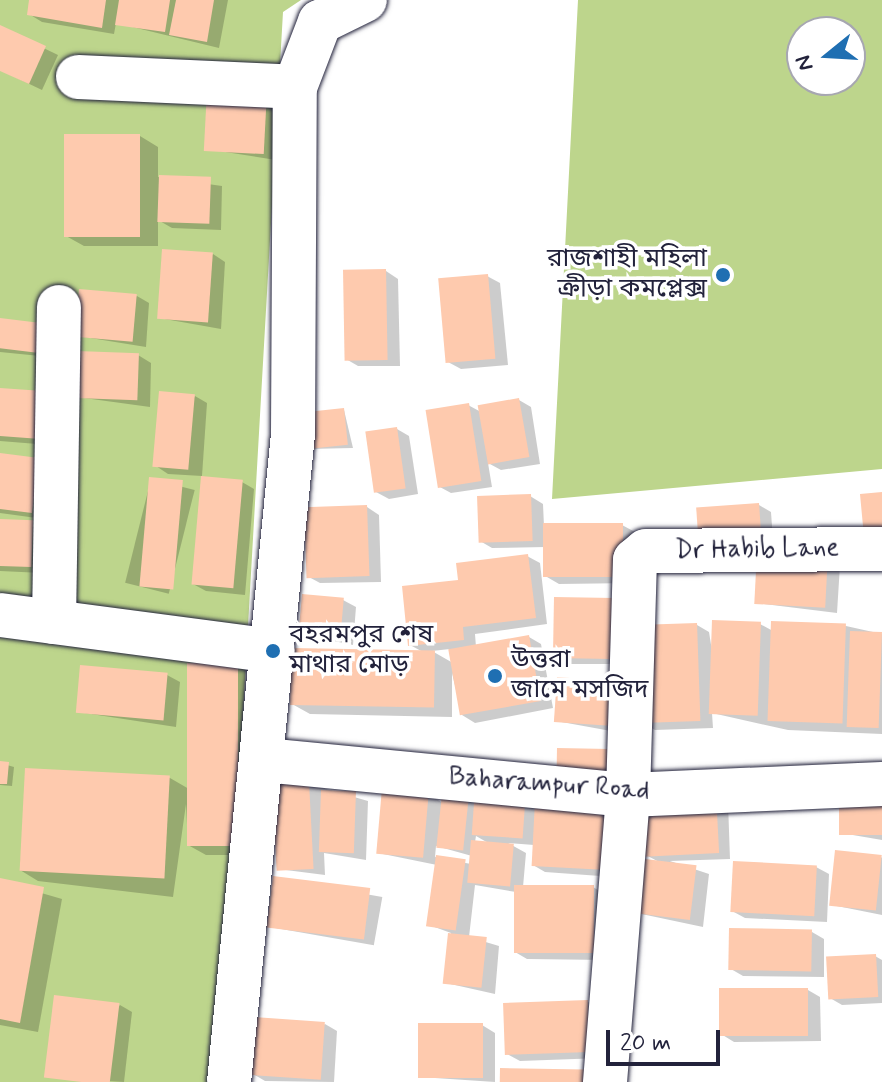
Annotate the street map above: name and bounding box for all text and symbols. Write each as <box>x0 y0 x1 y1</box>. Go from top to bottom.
north arrow <box>786 16 866 96</box>
text: N <box>789 52 821 74</box>
place label: রাজশাহী মহিলা ক্রীড়া কমপ্লেক্স <box>547 244 707 306</box>
marker: রাজশাহী মহিলা ক্রীড়া কমপ্লেক্স <box>714 266 732 284</box>
street label: Dr Habib Lane <box>675 533 839 567</box>
place label: বহরমপুর শেষ মাথার মোড় <box>289 620 433 682</box>
marker: বহরমপুর শেষ মাথার মোড় <box>264 642 282 660</box>
place label: উত্তরা জামে মসজিদ <box>511 645 648 706</box>
marker: উত্তরা জামে মসজিদ <box>486 667 504 685</box>
street label: Baharampur Road <box>449 763 649 807</box>
scale bar <box>610 1014 724 1064</box>
text: 20 m <box>620 1028 671 1059</box>

